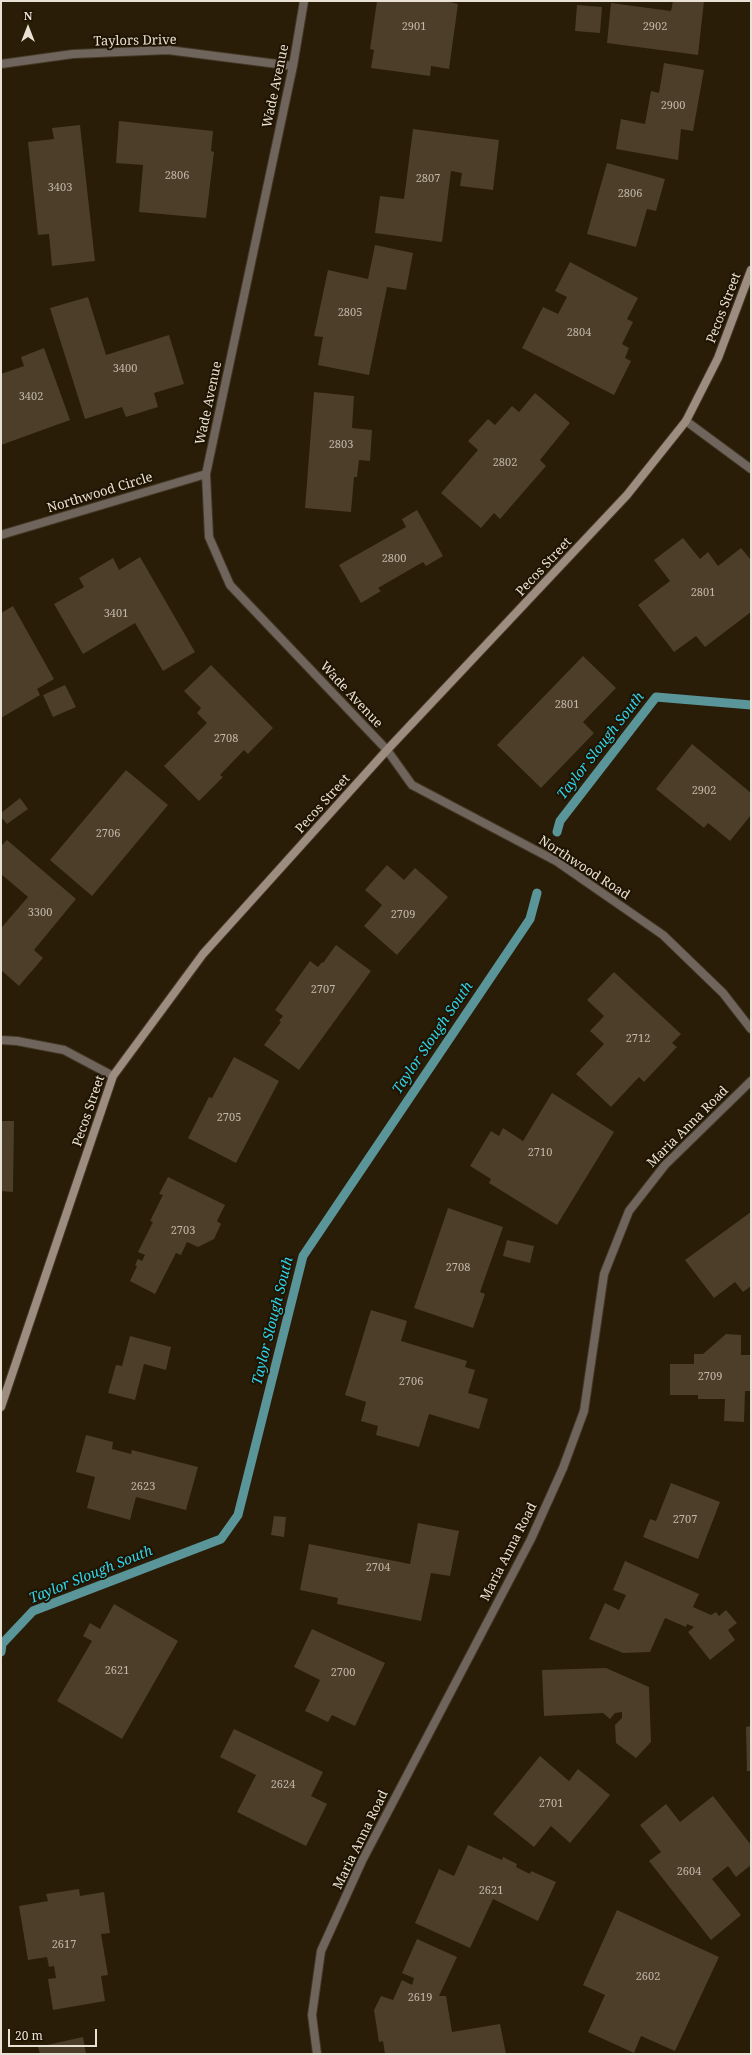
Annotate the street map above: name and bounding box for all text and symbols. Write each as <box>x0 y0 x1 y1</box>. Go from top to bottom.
north arrow <box>8 8 48 48</box>
text: N <box>24 8 32 23</box>
house number: 2901 <box>402 20 426 34</box>
house number: 2902 <box>643 20 667 34</box>
street label: Taylors Drive <box>93 32 177 50</box>
street label: Wade Avenue <box>260 43 292 129</box>
house number: 2900 <box>661 99 685 113</box>
house number: 2806 <box>165 169 189 183</box>
house number: 2807 <box>416 172 440 186</box>
house number: 3403 <box>48 181 72 195</box>
house number: 2806 <box>618 187 642 201</box>
street label: Pecos Street <box>703 271 745 345</box>
house number: 2805 <box>338 306 362 320</box>
house number: 2804 <box>567 326 591 340</box>
street label: Wade Avenue <box>193 360 225 446</box>
house number: 3400 <box>113 362 137 376</box>
house number: 3402 <box>19 390 43 404</box>
house number: 2803 <box>329 438 353 452</box>
house number: 2802 <box>493 456 517 470</box>
street label: Northwood Circle <box>45 470 155 516</box>
street label: Pecos Street <box>513 535 575 599</box>
house number: 2800 <box>382 552 406 566</box>
house number: 2801 <box>691 586 715 600</box>
house number: 3401 <box>104 607 128 621</box>
street label: Wade Avenue <box>316 659 386 731</box>
water label: Taylor Slough South <box>554 689 648 803</box>
house number: 2801 <box>555 698 579 712</box>
house number: 2708 <box>214 732 238 746</box>
street label: Pecos Street <box>292 771 354 837</box>
house number: 2902 <box>692 784 716 798</box>
house number: 2706 <box>96 827 120 841</box>
street label: Northwood Road <box>536 833 632 903</box>
house number: 3300 <box>28 906 52 920</box>
house number: 2709 <box>391 908 415 922</box>
water label: Taylor Slough South <box>389 979 477 1097</box>
house number: 2707 <box>311 983 335 997</box>
house number: 2712 <box>626 1032 650 1046</box>
street label: Pecos Street <box>70 1073 108 1149</box>
street label: Maria Anna Road <box>644 1083 732 1171</box>
house number: 2705 <box>217 1111 241 1125</box>
house number: 2710 <box>528 1146 552 1160</box>
house number: 2703 <box>171 1224 195 1238</box>
water label: Taylor Slough South <box>249 1255 297 1387</box>
house number: 2708 <box>446 1261 470 1275</box>
house number: 2709 <box>698 1370 722 1384</box>
house number: 2706 <box>399 1375 423 1389</box>
house number: 2623 <box>131 1480 155 1494</box>
street label: Maria Anna Road <box>477 1500 541 1604</box>
house number: 2707 <box>673 1513 697 1527</box>
water label: Taylor Slough South <box>27 1543 155 1607</box>
house number: 2704 <box>366 1561 390 1575</box>
house number: 2621 <box>105 1664 129 1678</box>
house number: 2700 <box>331 1666 355 1680</box>
house number: 2624 <box>271 1778 295 1792</box>
street label: Maria Anna Road <box>330 1788 392 1892</box>
house number: 2701 <box>539 1797 563 1811</box>
house number: 2604 <box>677 1865 701 1879</box>
house number: 2621 <box>479 1884 503 1898</box>
house number: 2617 <box>52 1938 76 1952</box>
house number: 2602 <box>636 1970 660 1984</box>
house number: 2619 <box>408 1991 432 2005</box>
scale bar <box>10 2021 99 2047</box>
text: 20 m <box>15 2027 43 2044</box>

